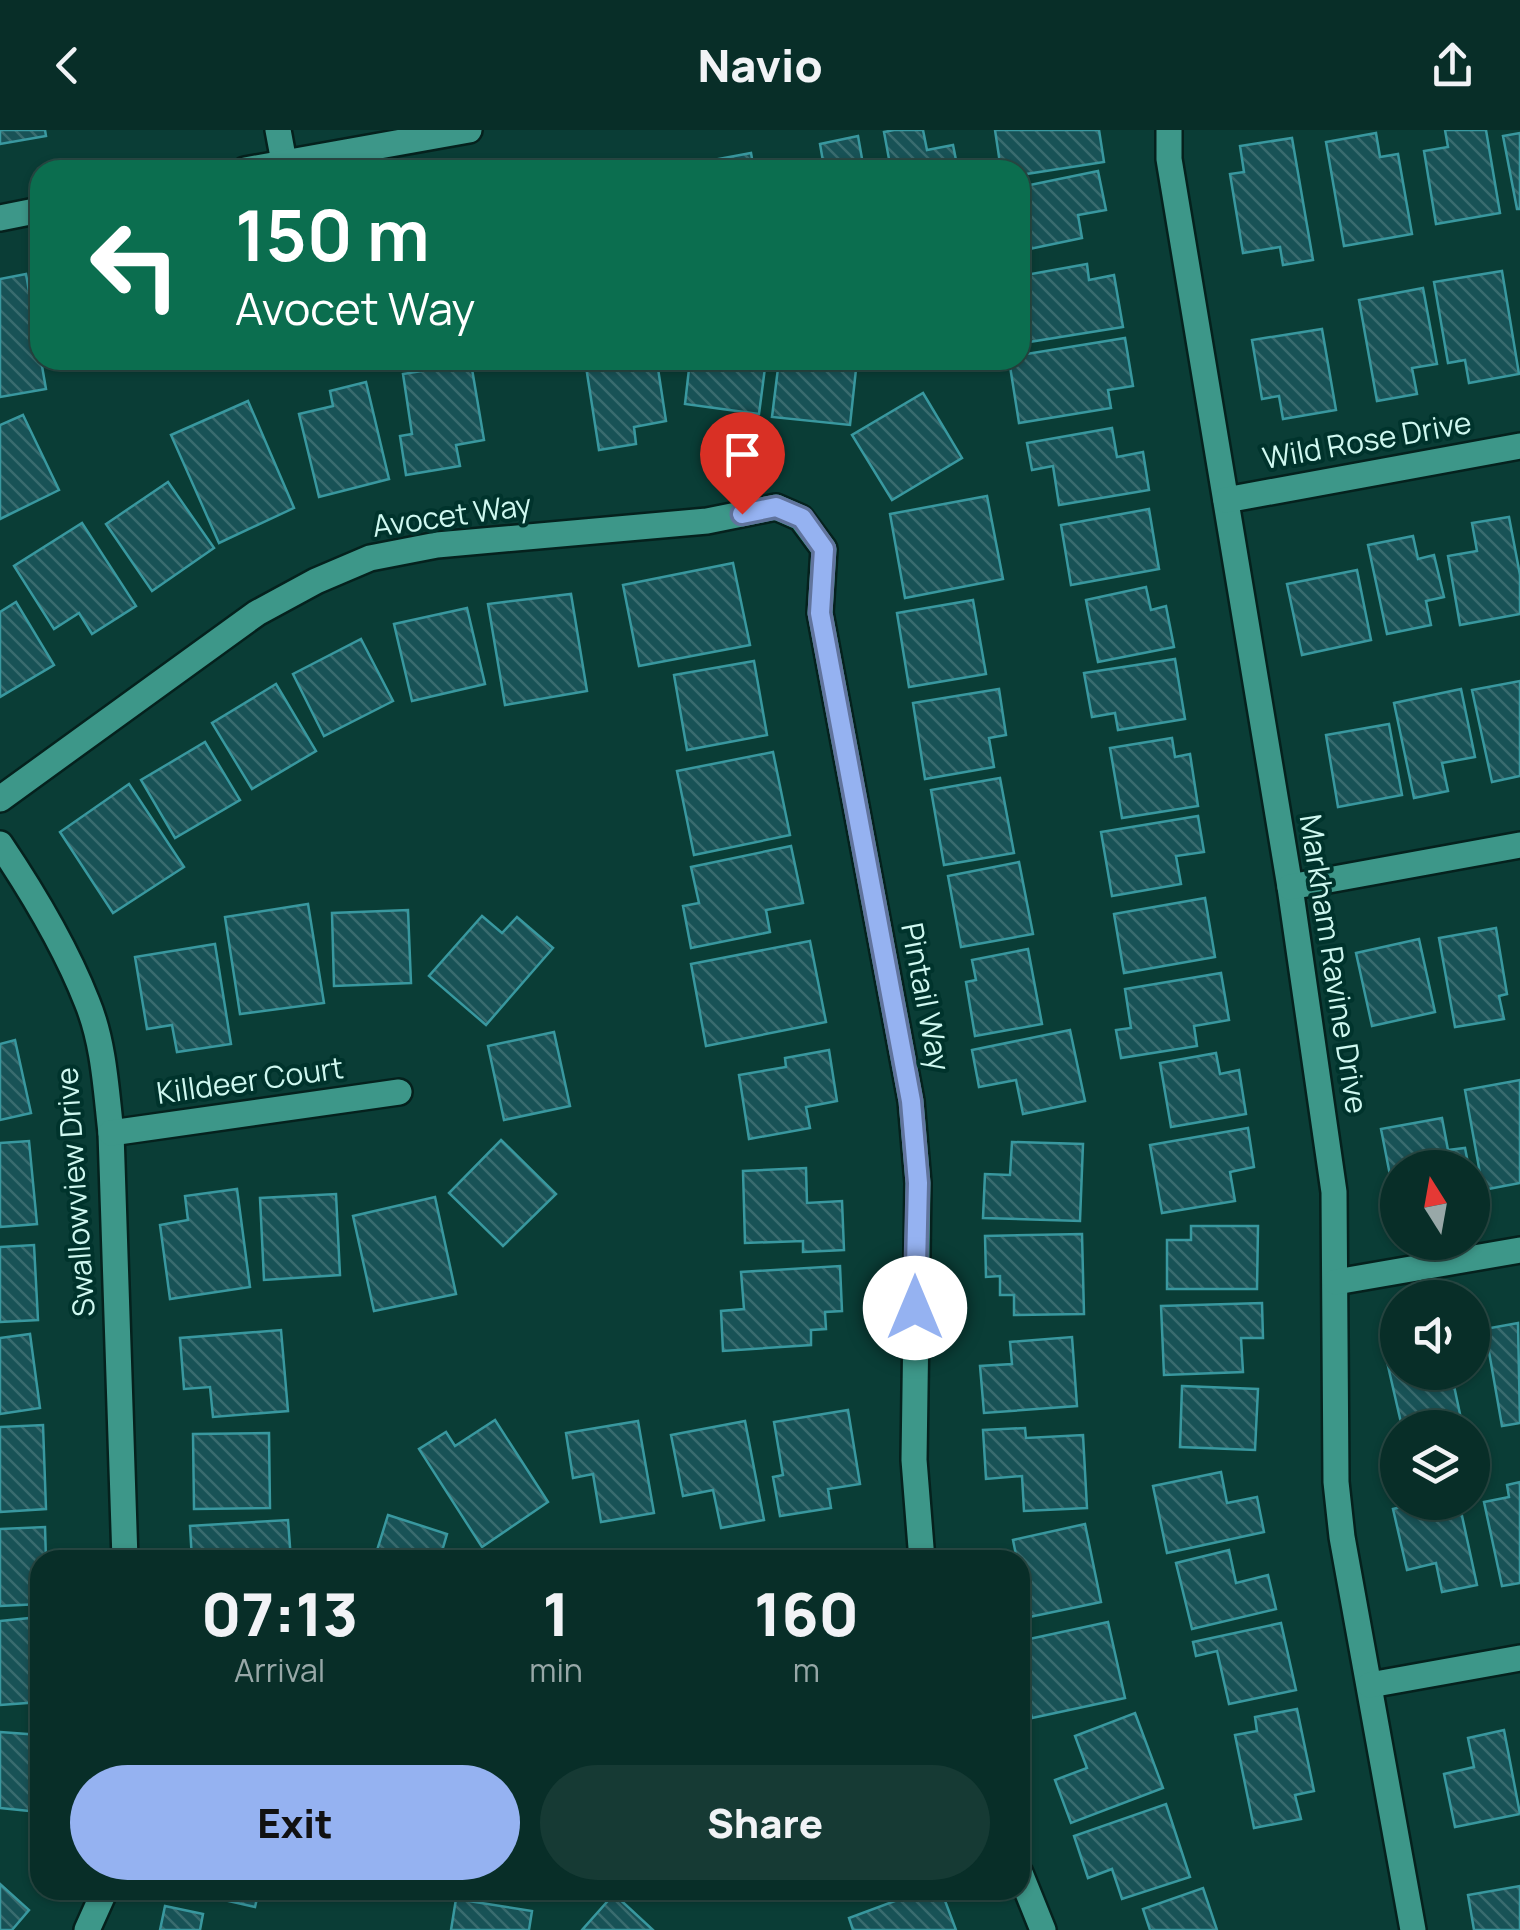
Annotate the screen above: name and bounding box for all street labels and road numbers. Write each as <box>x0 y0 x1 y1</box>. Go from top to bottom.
street label: Wild Rose Drive <box>1259 401 1474 478</box>
street label: Avocet Way <box>370 483 534 546</box>
street label: Markham Ravine Drive <box>1291 811 1378 1116</box>
street label: Pintail Way <box>892 919 961 1074</box>
street label: Killdeer Court <box>154 1046 346 1113</box>
street label: Swallowview Drive <box>45 1066 104 1318</box>

